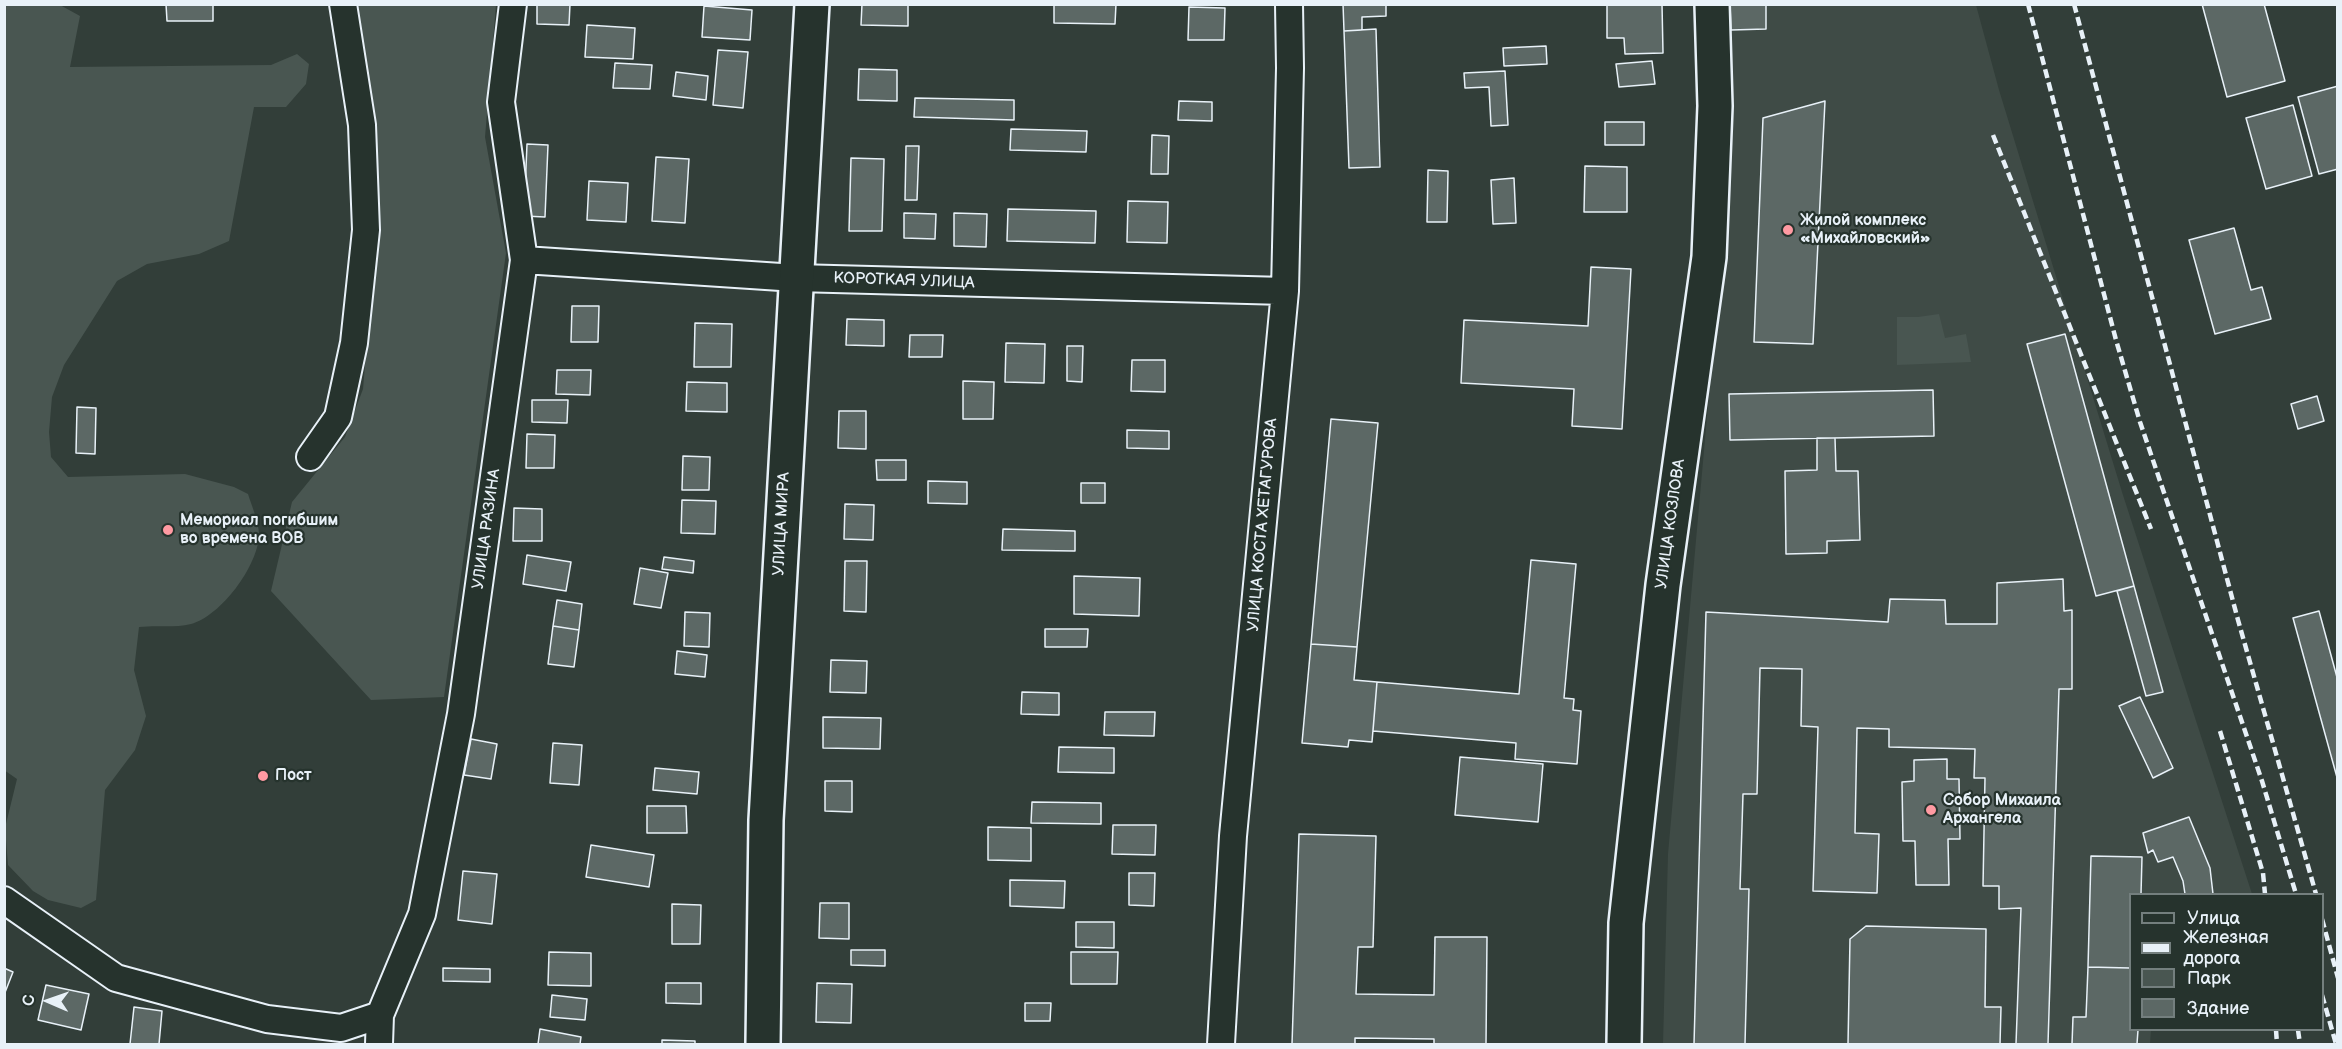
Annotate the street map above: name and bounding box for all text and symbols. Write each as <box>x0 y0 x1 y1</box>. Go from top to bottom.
place label: Жилой комплекс «Михайловский» <box>1800 211 1930 249</box>
marker: Жилой комплекс «Михайловский» <box>1781 223 1795 237</box>
street label: КОРОТКАЯ УЛИЦА <box>833 269 975 293</box>
street label: УЛИЦА КОСТА ХЕТАГУРОВА <box>1244 417 1282 633</box>
street label: УЛИЦА КОЗЛОВА <box>1652 458 1690 590</box>
street label: УЛИЦА РАЗИНА <box>469 468 505 590</box>
street label: УЛИЦА МИРА <box>770 472 794 576</box>
place label: Мемориал погибшим во времена ВОВ <box>180 511 338 549</box>
marker: Мемориал погибшим во времена ВОВ <box>161 523 175 537</box>
place label: Пост <box>275 766 312 786</box>
marker: Пост <box>256 769 270 783</box>
place label: Собор Михаила Архангела <box>1943 791 2061 829</box>
marker: Собор Михаила Архангела <box>1924 803 1938 817</box>
legend <box>2129 893 2324 1031</box>
text: Улица <box>2187 908 2240 929</box>
text: Железная дорога <box>2183 927 2269 969</box>
text: Парк <box>2187 968 2231 989</box>
north arrow <box>18 971 78 1031</box>
text: С <box>20 994 39 1006</box>
text: Здание <box>2187 998 2249 1019</box>

